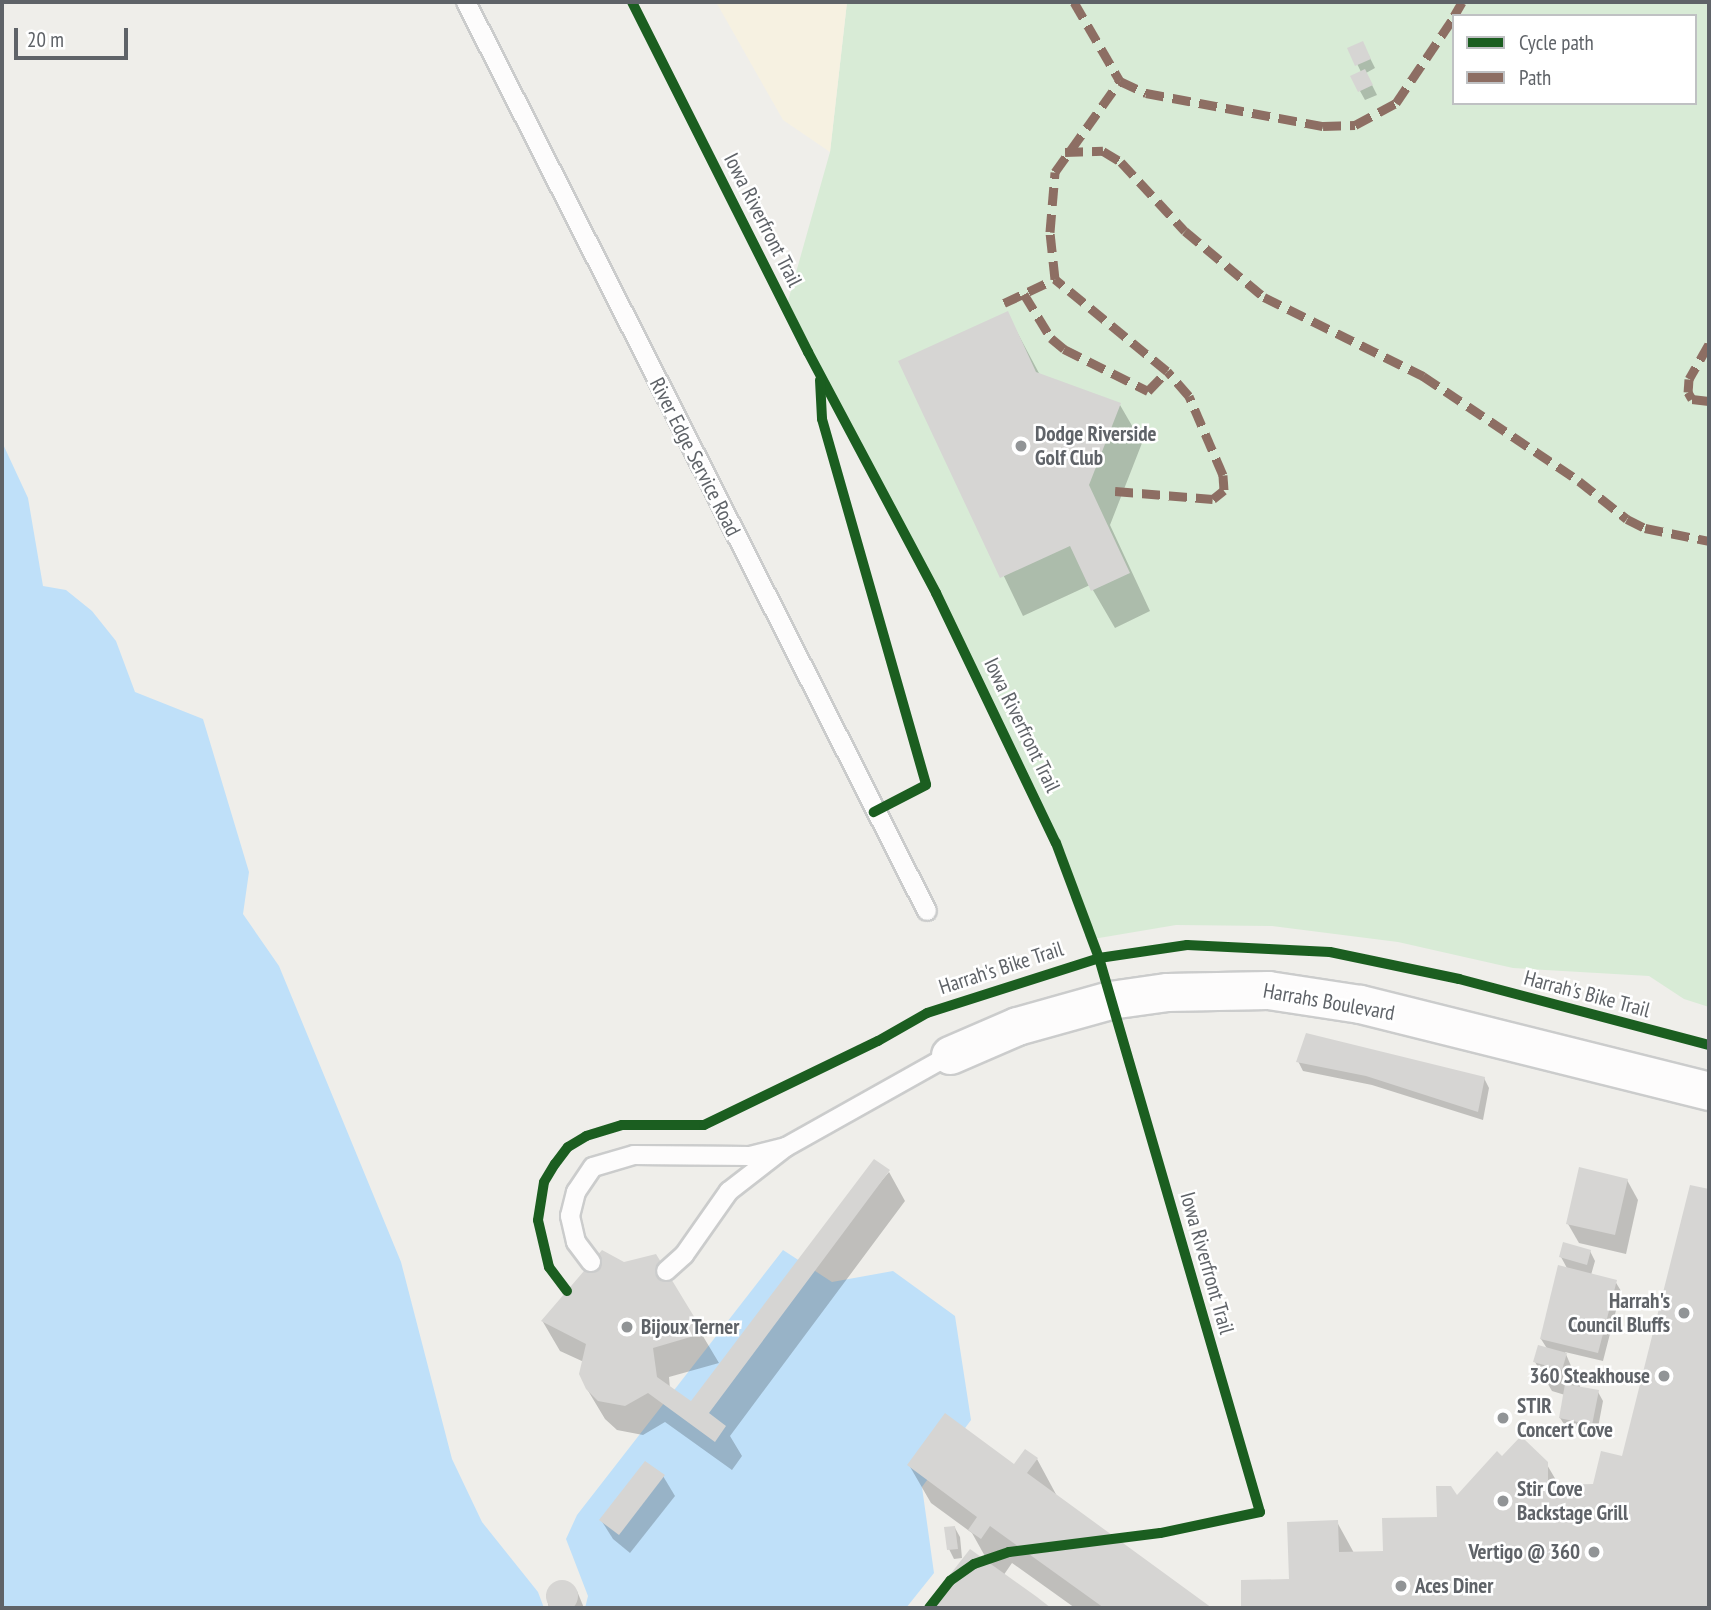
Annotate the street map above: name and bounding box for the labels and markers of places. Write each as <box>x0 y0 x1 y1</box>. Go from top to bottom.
place label: Dodge Riverside Golf Club <box>1035 421 1157 471</box>
marker: Dodge Riverside Golf Club <box>1013 438 1029 454</box>
place label: Harrah's Council Bluffs <box>1568 1288 1670 1338</box>
marker: Harrah's Council Bluffs <box>1676 1305 1692 1321</box>
place label: Bijoux Terner <box>641 1314 740 1340</box>
marker: Bijoux Terner <box>619 1319 635 1335</box>
place label: 360 Steakhouse <box>1529 1363 1650 1389</box>
marker: 360 Steakhouse <box>1656 1368 1672 1384</box>
place label: STIR Concert Cove <box>1517 1393 1613 1443</box>
marker: STIR Concert Cove <box>1495 1410 1511 1426</box>
place label: Stir Cove Backstage Grill <box>1517 1476 1628 1526</box>
marker: Stir Cove Backstage Grill <box>1495 1493 1511 1509</box>
place label: Vertigo @ 360 <box>1468 1539 1580 1565</box>
marker: Vertigo @ 360 <box>1586 1544 1602 1560</box>
place label: Aces Diner <box>1415 1573 1493 1599</box>
marker: Aces Diner <box>1393 1578 1409 1594</box>

